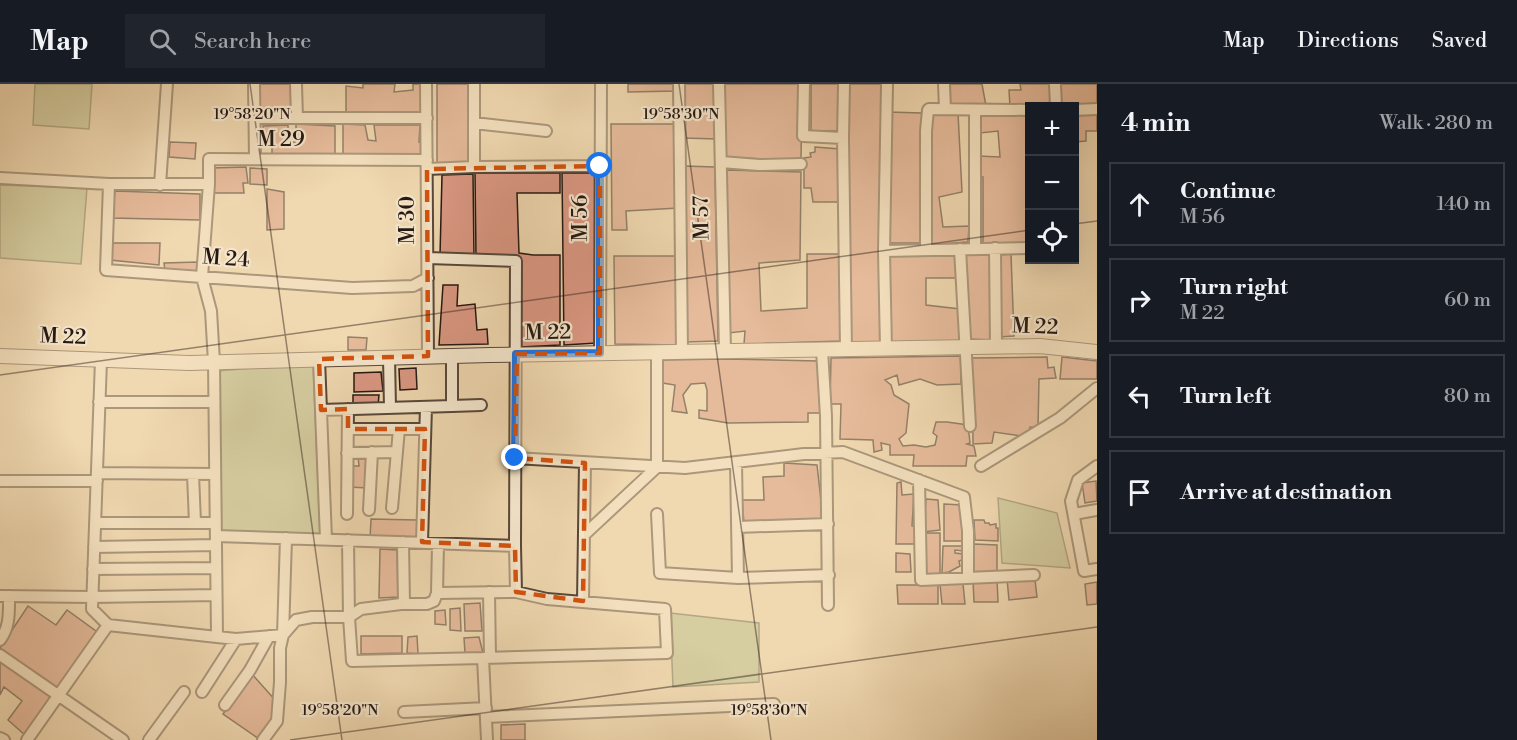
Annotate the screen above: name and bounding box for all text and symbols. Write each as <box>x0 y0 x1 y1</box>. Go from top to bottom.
search box <box>125 14 545 68</box>
text: Map <box>30 24 89 59</box>
icon: search <box>146 25 179 58</box>
text: Search here <box>194 28 311 55</box>
text: Map <box>1223 28 1265 54</box>
text: Directions <box>1298 28 1399 54</box>
text: Saved <box>1432 28 1487 54</box>
map controls <box>1025 102 1079 264</box>
button: + <box>1025 102 1079 156</box>
text: 19°58'20"N <box>214 105 290 124</box>
text: 19°58'30"N <box>643 105 719 124</box>
text: 4 min <box>1121 107 1191 139</box>
text: Walk · 280 m <box>1380 111 1493 136</box>
street label: M 29 <box>257 127 305 153</box>
route start <box>586 152 612 178</box>
button: − <box>1025 156 1079 210</box>
text: Continue <box>1180 178 1276 205</box>
icon: ahead <box>1123 188 1156 221</box>
text: 140 m <box>1436 192 1491 217</box>
street label: M 56 <box>568 194 594 242</box>
street label: M 57 <box>689 195 715 240</box>
street label: M 30 <box>395 196 421 244</box>
text: M 56 <box>1180 205 1225 230</box>
button: locate <box>1025 210 1079 264</box>
street label: M 24 <box>201 244 251 274</box>
text: Turn right <box>1180 274 1288 301</box>
icon: right <box>1123 284 1156 317</box>
text: 60 m <box>1444 288 1491 313</box>
text: M 22 <box>1180 301 1225 326</box>
street label: M 22 <box>1011 313 1059 341</box>
street label: M 22 <box>524 320 572 346</box>
street label: M 22 <box>39 323 87 351</box>
icon: left <box>1123 380 1156 413</box>
text: Turn left <box>1180 383 1271 410</box>
text: 80 m <box>1444 384 1491 409</box>
route end <box>501 444 527 470</box>
icon: arrive <box>1123 476 1156 509</box>
text: Arrive at destination <box>1180 479 1392 506</box>
text: 19°58'20"N <box>302 701 378 720</box>
text: 19°58'30"N <box>731 701 807 720</box>

